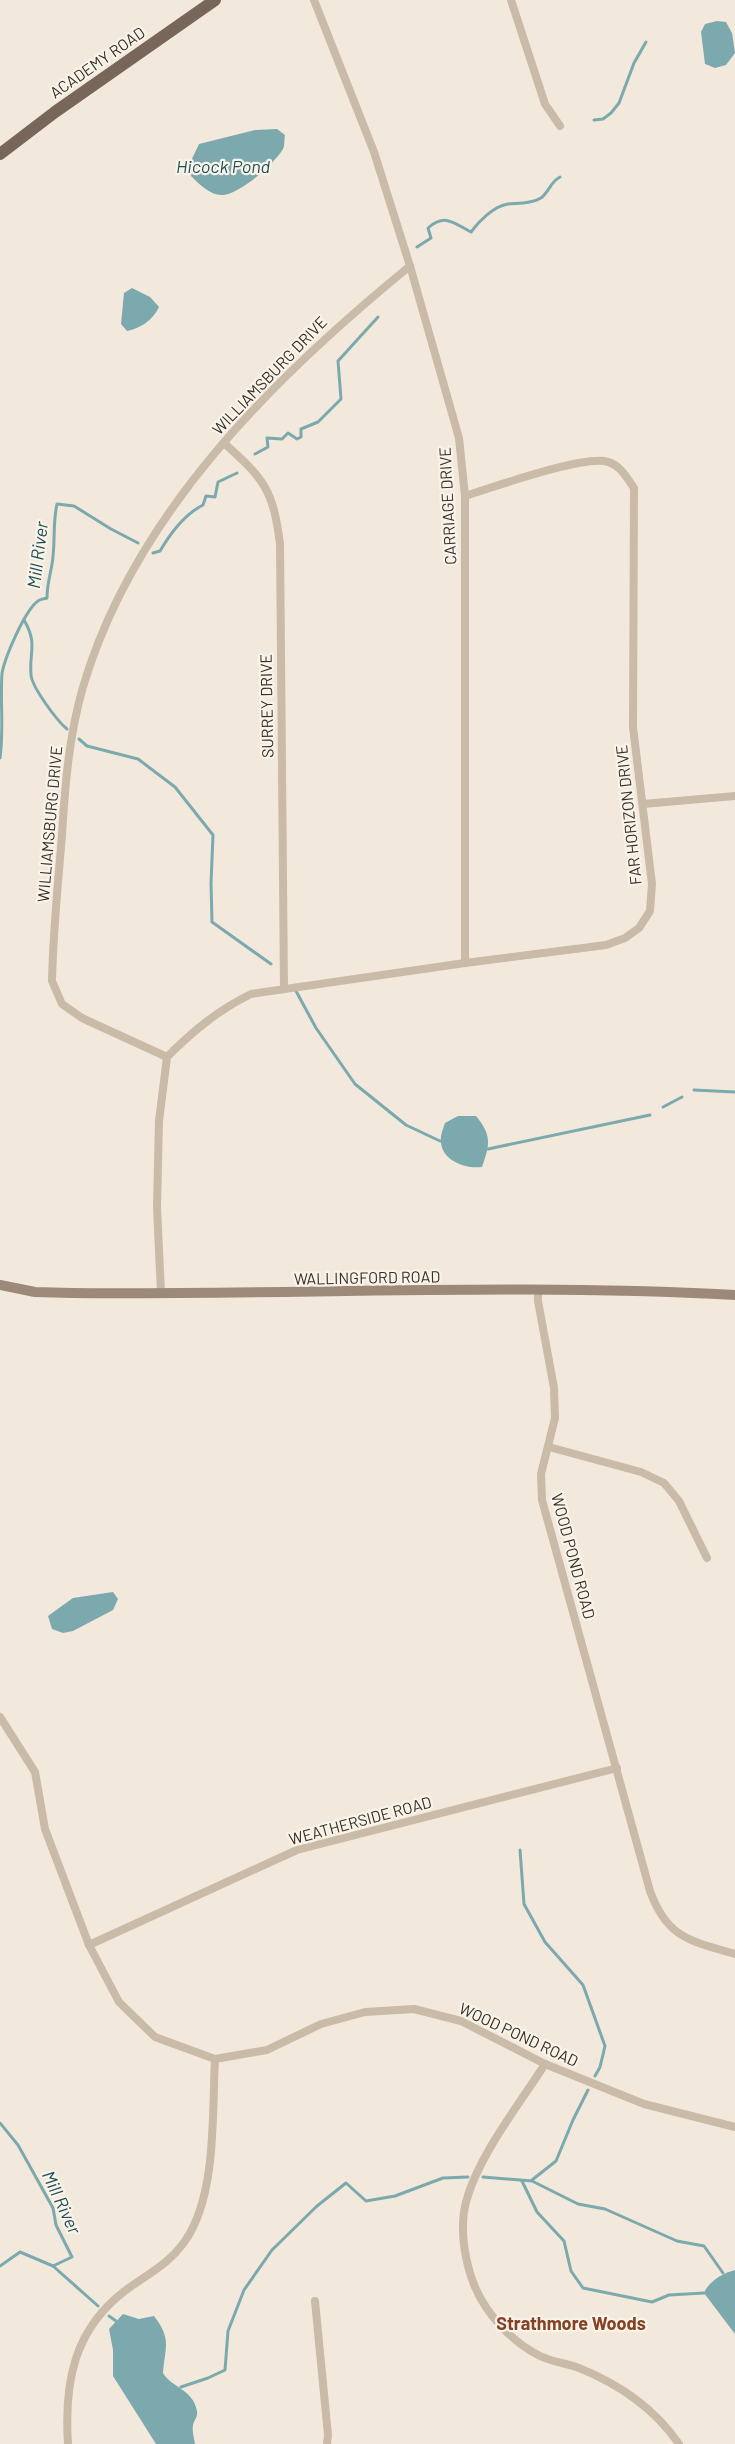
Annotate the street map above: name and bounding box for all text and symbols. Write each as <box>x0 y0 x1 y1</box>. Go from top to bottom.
street label: ACADEMY ROAD <box>46 22 148 102</box>
water label: Hicock Pond <box>176 155 271 177</box>
street label: WILLIAMSBURG DRIVE <box>208 312 330 438</box>
street label: CARRIAGE DRIVE <box>434 447 460 565</box>
water label: Mill River <box>22 520 52 590</box>
street label: SURREY DRIVE <box>256 654 276 758</box>
street label: FAR HORIZON DRIVE <box>611 744 645 886</box>
street label: WILLIAMSBURG DRIVE <box>33 745 65 903</box>
street label: WALLINGFORD ROAD <box>294 1266 440 1288</box>
street label: WOOD POND ROAD <box>548 1491 600 1621</box>
street label: WEATHERSIDE ROAD <box>287 1792 433 1848</box>
street label: WOOD POND ROAD <box>456 1998 582 2070</box>
water label: Mill River <box>38 2167 86 2238</box>
district label: Strathmore Woods <box>496 2312 646 2334</box>

